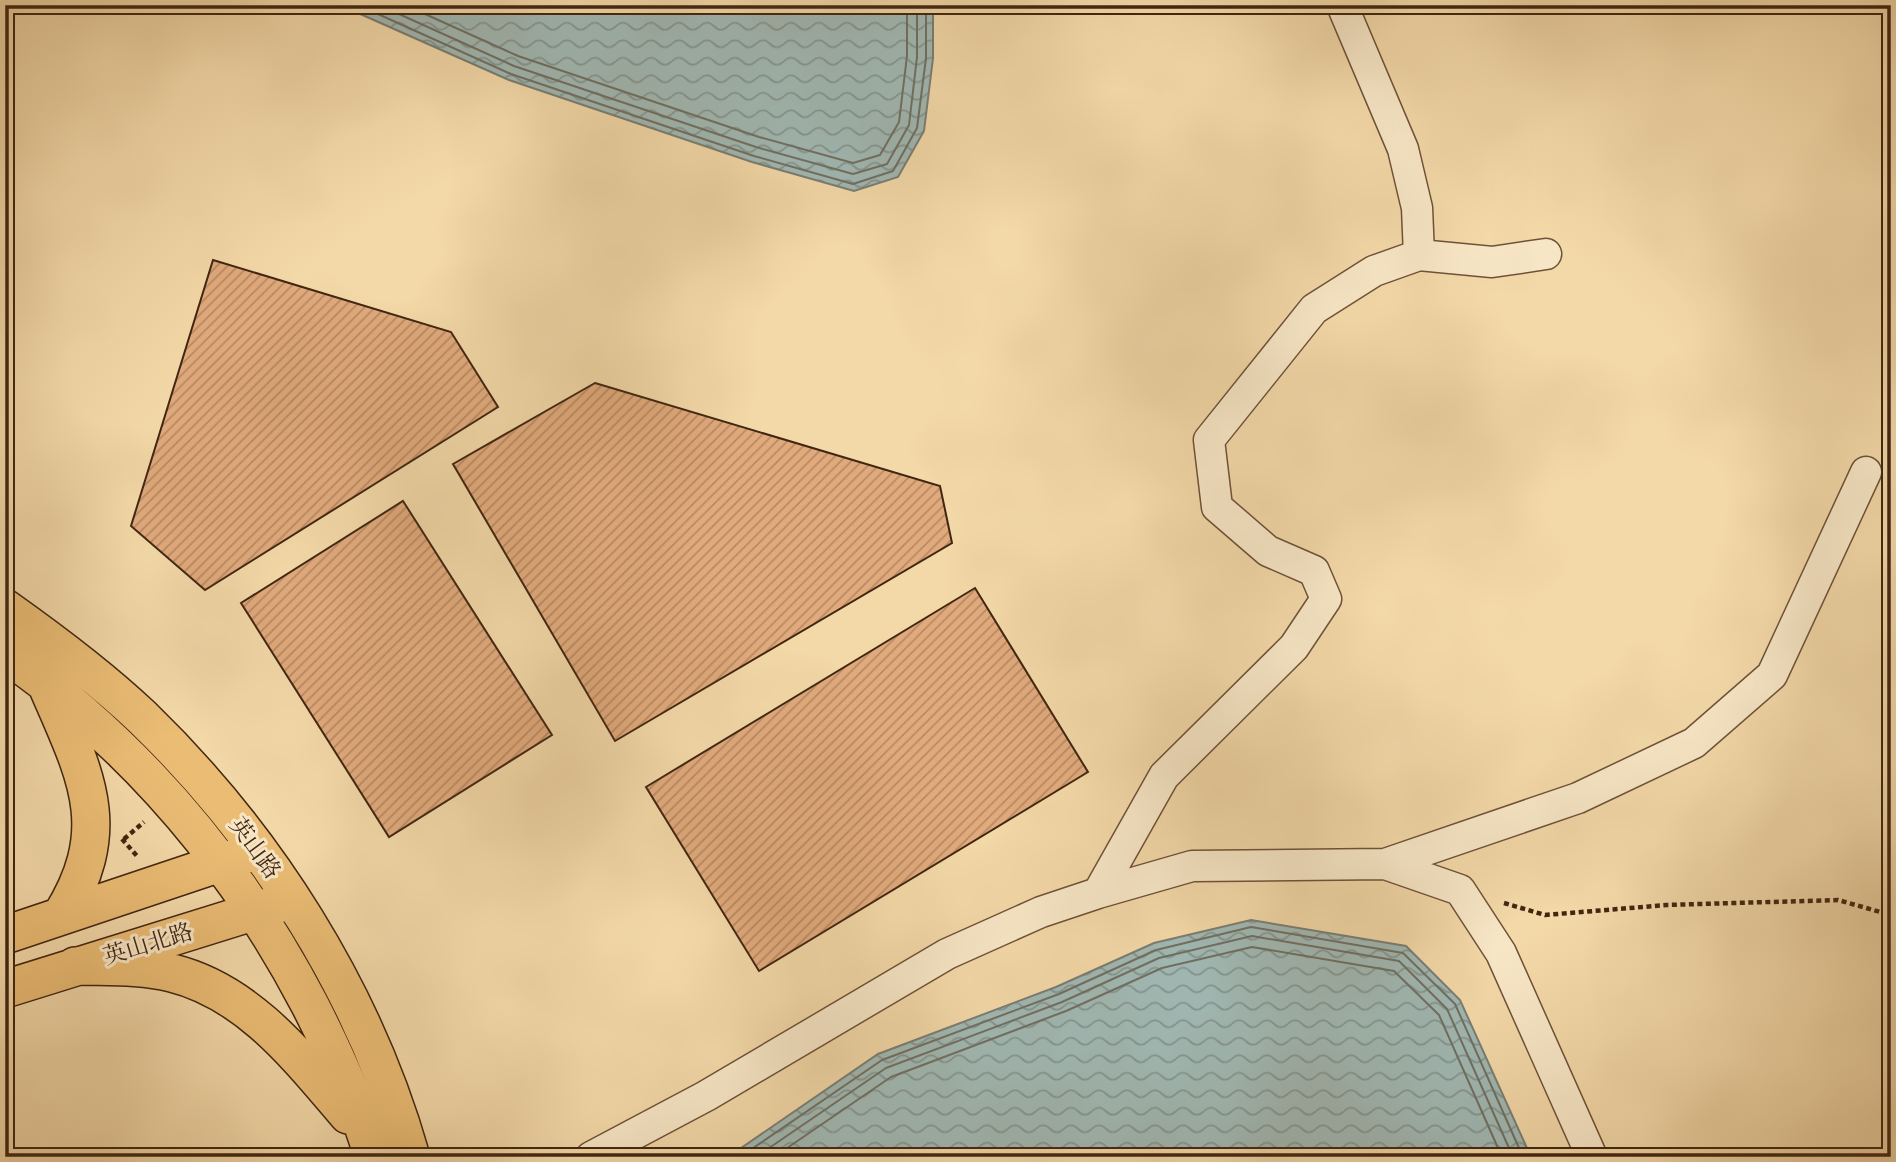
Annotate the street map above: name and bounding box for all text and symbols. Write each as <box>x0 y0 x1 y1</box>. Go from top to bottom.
street label: 英山路 <box>223 812 287 884</box>
street label: 英山北路 <box>100 917 196 971</box>

